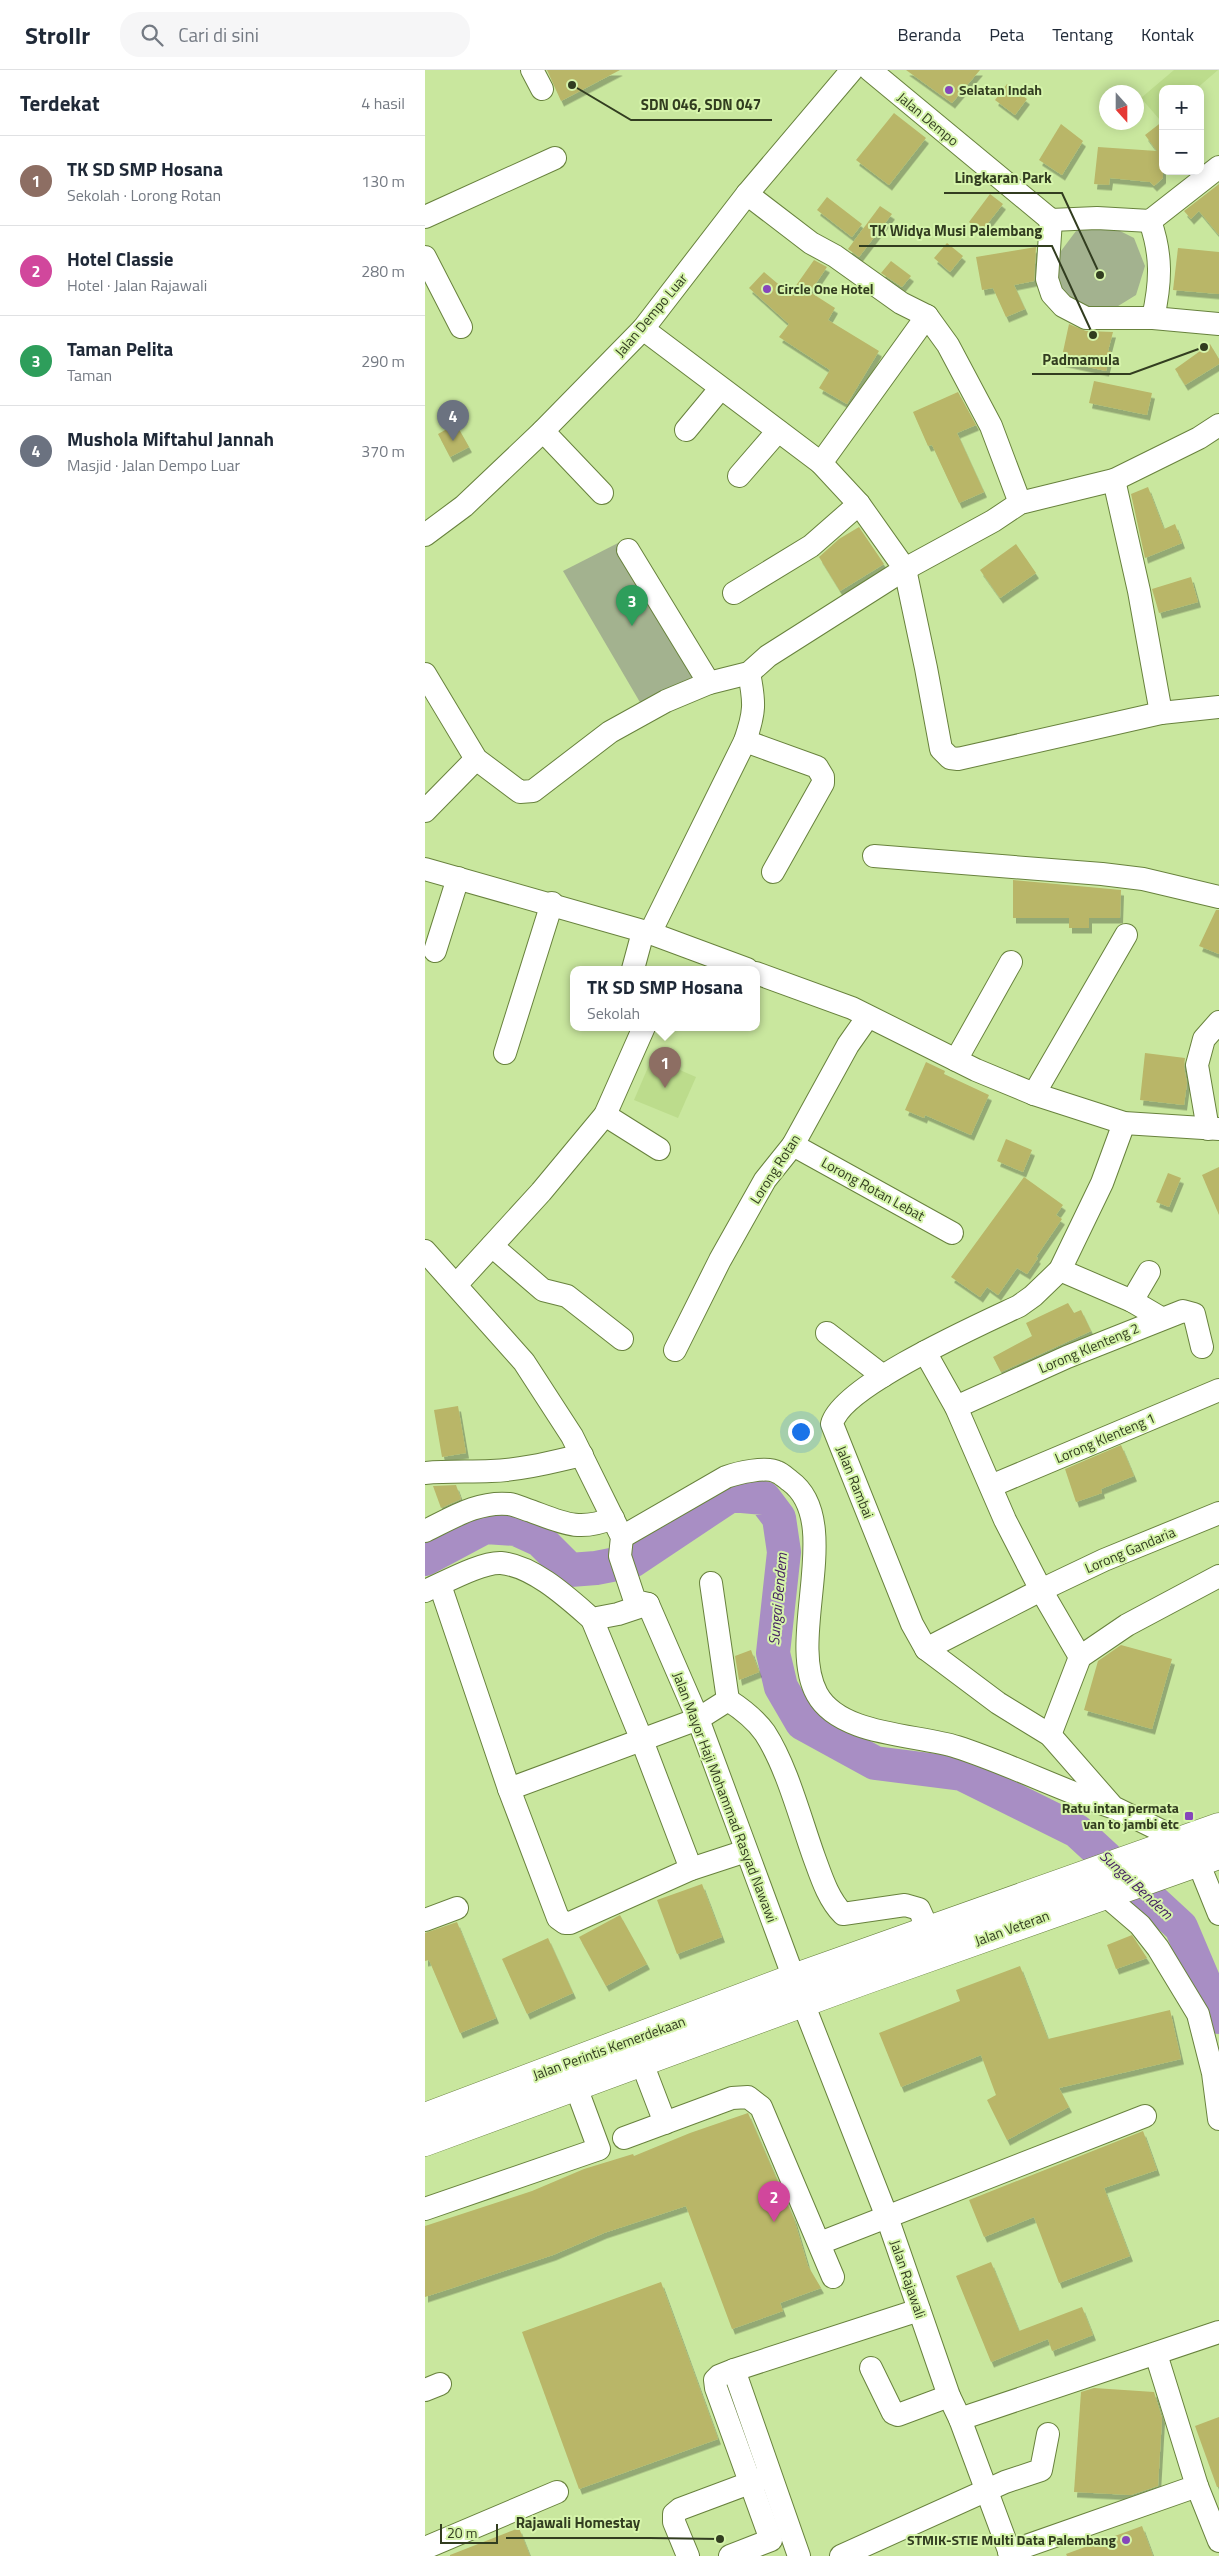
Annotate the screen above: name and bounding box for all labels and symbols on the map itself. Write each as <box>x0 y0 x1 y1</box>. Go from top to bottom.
place label: Selatan Indah <box>959 79 1042 100</box>
marker: Selatan Indah <box>943 84 955 96</box>
north arrow <box>1099 85 1144 130</box>
street label: Jalan Dempo <box>893 87 964 151</box>
callout: SDN 046, SDN 047 <box>631 90 772 120</box>
text: SDN 046, SDN 047 <box>641 93 761 116</box>
callout: Lingkaran Park <box>944 163 1062 193</box>
text: Lingkaran Park <box>954 166 1052 189</box>
callout: TK Widya Musi Palembang <box>859 216 1052 246</box>
text: TK Widya Musi Palembang <box>870 219 1042 242</box>
street label: Jalan Dempo Luar <box>609 268 692 361</box>
place label: Circle One Hotel <box>777 278 874 299</box>
marker: Circle One Hotel <box>761 283 773 295</box>
callout: Padmamula <box>1032 344 1130 374</box>
text: Padmamula <box>1042 348 1120 371</box>
pin: 4 <box>437 400 469 441</box>
pin: 3 <box>616 585 648 626</box>
pin: 1 <box>649 1047 681 1088</box>
street label: Lorong Rotan <box>744 1130 805 1208</box>
street label: Lorong Rotan Lebat <box>818 1151 929 1226</box>
street label: Lorong Klenteng 2 <box>1035 1317 1142 1378</box>
street label: Lorong Klenteng 1 <box>1051 1407 1158 1468</box>
your location <box>788 1419 814 1445</box>
street label: Jalan Rambai <box>831 1442 880 1521</box>
street label: Lorong Gandaria <box>1081 1521 1178 1578</box>
water label: Sungai Bendem <box>762 1552 793 1646</box>
street label: Jalan Mayor Haji Mohammad Rasyad Nawawi <box>668 1669 783 1925</box>
place label: Ratu intan permata van to jambi etc <box>1062 1797 1179 1834</box>
marker: Ratu intan permata van to jambi etc <box>1183 1810 1195 1822</box>
water label: Sungai Bendem <box>1095 1845 1178 1925</box>
street label: Jalan Veteran <box>972 1904 1052 1951</box>
street label: Jalan Perintis Kemerdekaan <box>530 2010 688 2085</box>
pin: 2 <box>758 2181 790 2222</box>
street label: Jalan Rajawali <box>885 2237 932 2321</box>
callout: Rajawali Homestay <box>506 2508 650 2538</box>
text: Rajawali Homestay <box>516 2511 641 2534</box>
scale bar <box>440 2521 497 2544</box>
place label: STMIK-STIE Multi Data Palembang <box>907 2529 1117 2550</box>
marker: STMIK-STIE Multi Data Palembang <box>1120 2534 1132 2546</box>

